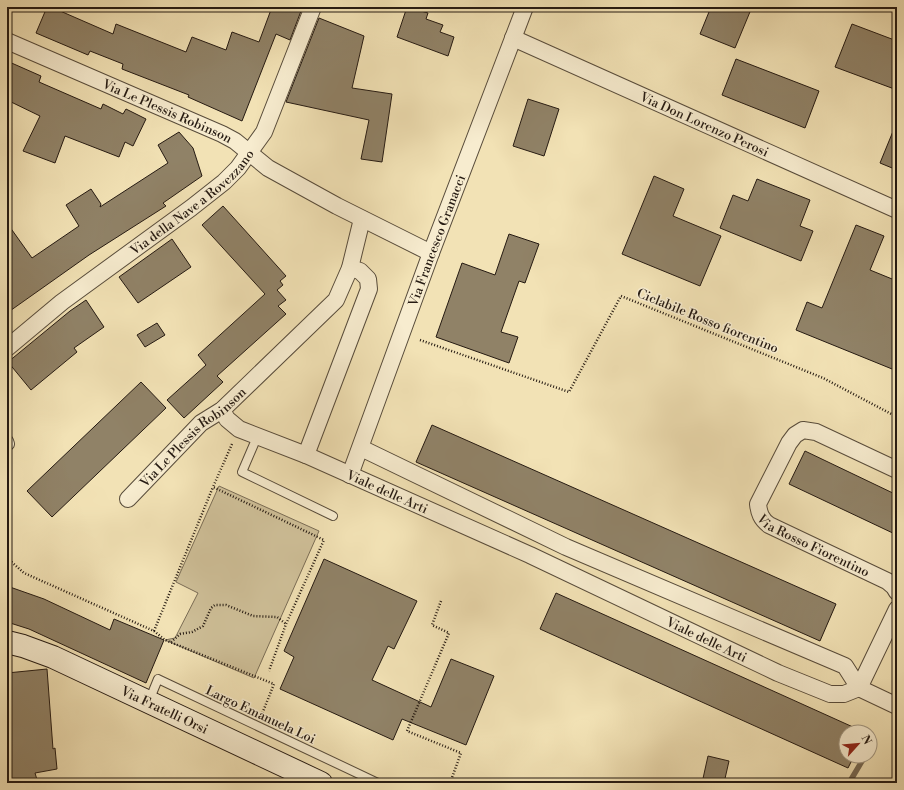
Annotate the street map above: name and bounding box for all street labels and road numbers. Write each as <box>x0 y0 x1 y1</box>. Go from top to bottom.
street label: Via Le Plessis Robinson <box>99 76 235 147</box>
street label: Via Don Lorenzo Perosi <box>636 89 771 161</box>
street label: Via della Nave a Rovezzano <box>127 147 258 259</box>
street label: Via Francesco Granacci <box>405 173 469 310</box>
street label: Ciclabile Rosso fiorentino <box>634 285 781 357</box>
street label: Via Le Plessis Robinson <box>136 384 250 491</box>
street label: Viale delle Arti <box>343 467 430 517</box>
street label: Via Rosso Fiorentino <box>753 511 872 581</box>
street label: Viale delle Arti <box>663 614 749 666</box>
street label: Largo Emanuela Loi <box>203 682 318 747</box>
street label: Via Fratelli Orsi <box>117 683 210 738</box>

